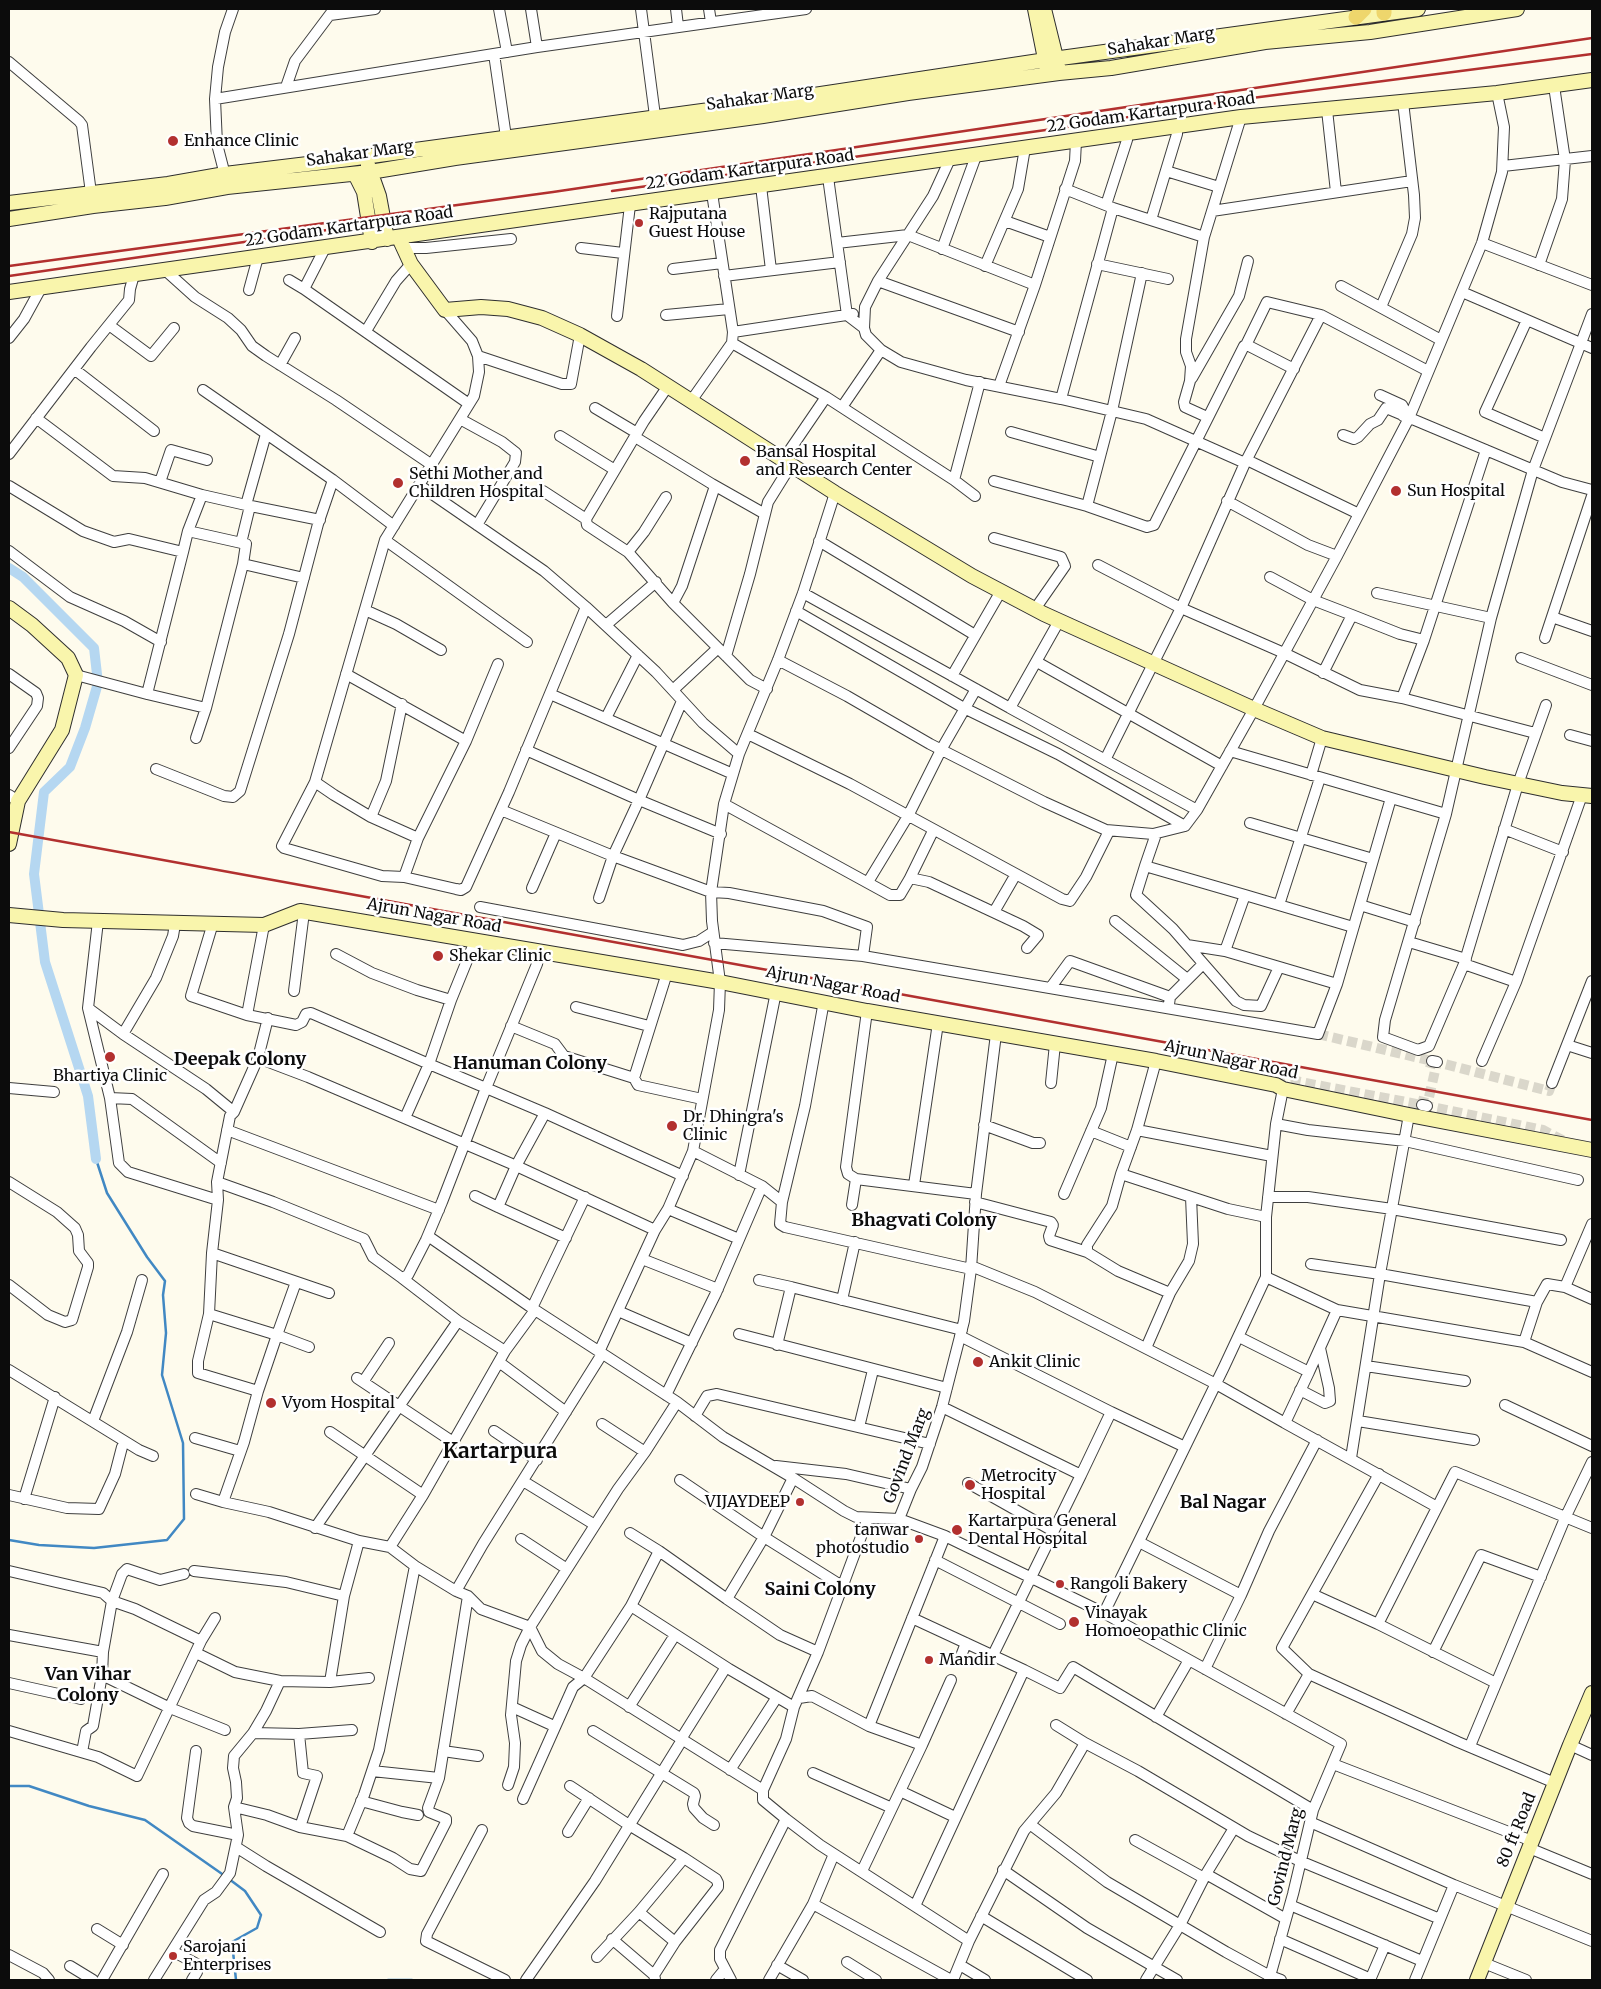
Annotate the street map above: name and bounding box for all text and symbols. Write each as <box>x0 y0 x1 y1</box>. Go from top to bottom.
street label: Sahakar Marg <box>1106 24 1216 60</box>
street label: Sahakar Marg <box>705 81 815 115</box>
street label: 22 Godam Kartarpura Road <box>1046 89 1256 137</box>
place label: Enhance Clinic <box>184 131 299 151</box>
marker: Enhance Clinic <box>166 134 180 148</box>
street label: Sahakar Marg <box>305 137 415 171</box>
street label: 22 Godam Kartarpura Road <box>645 146 855 194</box>
street label: 22 Godam Kartarpura Road <box>244 203 454 251</box>
place label: Rajputana Guest House <box>649 204 745 242</box>
marker: Rajputana Guest House <box>633 217 645 229</box>
place label: Bansal Hospital and Research Center <box>756 442 912 480</box>
marker: Bansal Hospital and Research Center <box>738 454 752 468</box>
place label: Sethi Mother and Children Hospital <box>409 464 544 502</box>
marker: Sethi Mother and Children Hospital <box>391 476 405 490</box>
place label: Sun Hospital <box>1407 481 1505 501</box>
marker: Sun Hospital <box>1389 484 1403 498</box>
street label: Ajrun Nagar Road <box>365 895 503 937</box>
place label: Shekar Clinic <box>449 946 551 966</box>
marker: Shekar Clinic <box>431 949 445 963</box>
street label: Ajrun Nagar Road <box>764 963 902 1007</box>
street label: Ajrun Nagar Road <box>1162 1036 1300 1084</box>
district label: Deepak Colony <box>174 1049 306 1071</box>
marker: Bhartiya Clinic <box>103 1050 117 1064</box>
district label: Hanuman Colony <box>453 1053 607 1075</box>
place label: Bhartiya Clinic <box>53 1066 167 1086</box>
place label: Dr. Dhingra's Clinic <box>683 1107 784 1145</box>
marker: Dr. Dhingra's Clinic <box>665 1119 679 1133</box>
district label: Bhagvati Colony <box>851 1210 997 1232</box>
place label: Ankit Clinic <box>989 1352 1080 1372</box>
marker: Ankit Clinic <box>971 1355 985 1369</box>
place label: Vyom Hospital <box>282 1393 395 1413</box>
marker: Vyom Hospital <box>264 1396 278 1410</box>
street label: Govind Marg <box>880 1406 934 1506</box>
district label: Kartarpura <box>442 1439 558 1465</box>
place label: Metrocity Hospital <box>981 1466 1057 1504</box>
marker: Metrocity Hospital <box>963 1478 977 1492</box>
place label: VIJAYDEEP <box>705 1492 790 1512</box>
district label: Bal Nagar <box>1180 1492 1266 1514</box>
marker: VIJAYDEEP <box>794 1496 806 1508</box>
place label: Kartarpura General Dental Hospital <box>968 1511 1117 1549</box>
place label: tanwar photostudio <box>816 1520 909 1558</box>
marker: Kartarpura General Dental Hospital <box>950 1523 964 1537</box>
marker: tanwar photostudio <box>913 1533 925 1545</box>
place label: Rangoli Bakery <box>1070 1574 1187 1594</box>
marker: Rangoli Bakery <box>1054 1578 1066 1590</box>
district label: Saini Colony <box>764 1579 876 1601</box>
place label: Vinayak Homoeopathic Clinic <box>1085 1603 1247 1641</box>
marker: Vinayak Homoeopathic Clinic <box>1067 1615 1081 1629</box>
place label: Mandir <box>939 1650 996 1670</box>
marker: Mandir <box>923 1654 935 1666</box>
district label: Van Vihar Colony <box>45 1664 131 1706</box>
street label: 80 ft Road <box>1493 1790 1541 1870</box>
street label: Govind Marg <box>1265 1806 1307 1908</box>
place label: Sarojani Enterprises <box>183 1937 271 1975</box>
marker: Sarojani Enterprises <box>167 1950 179 1962</box>

